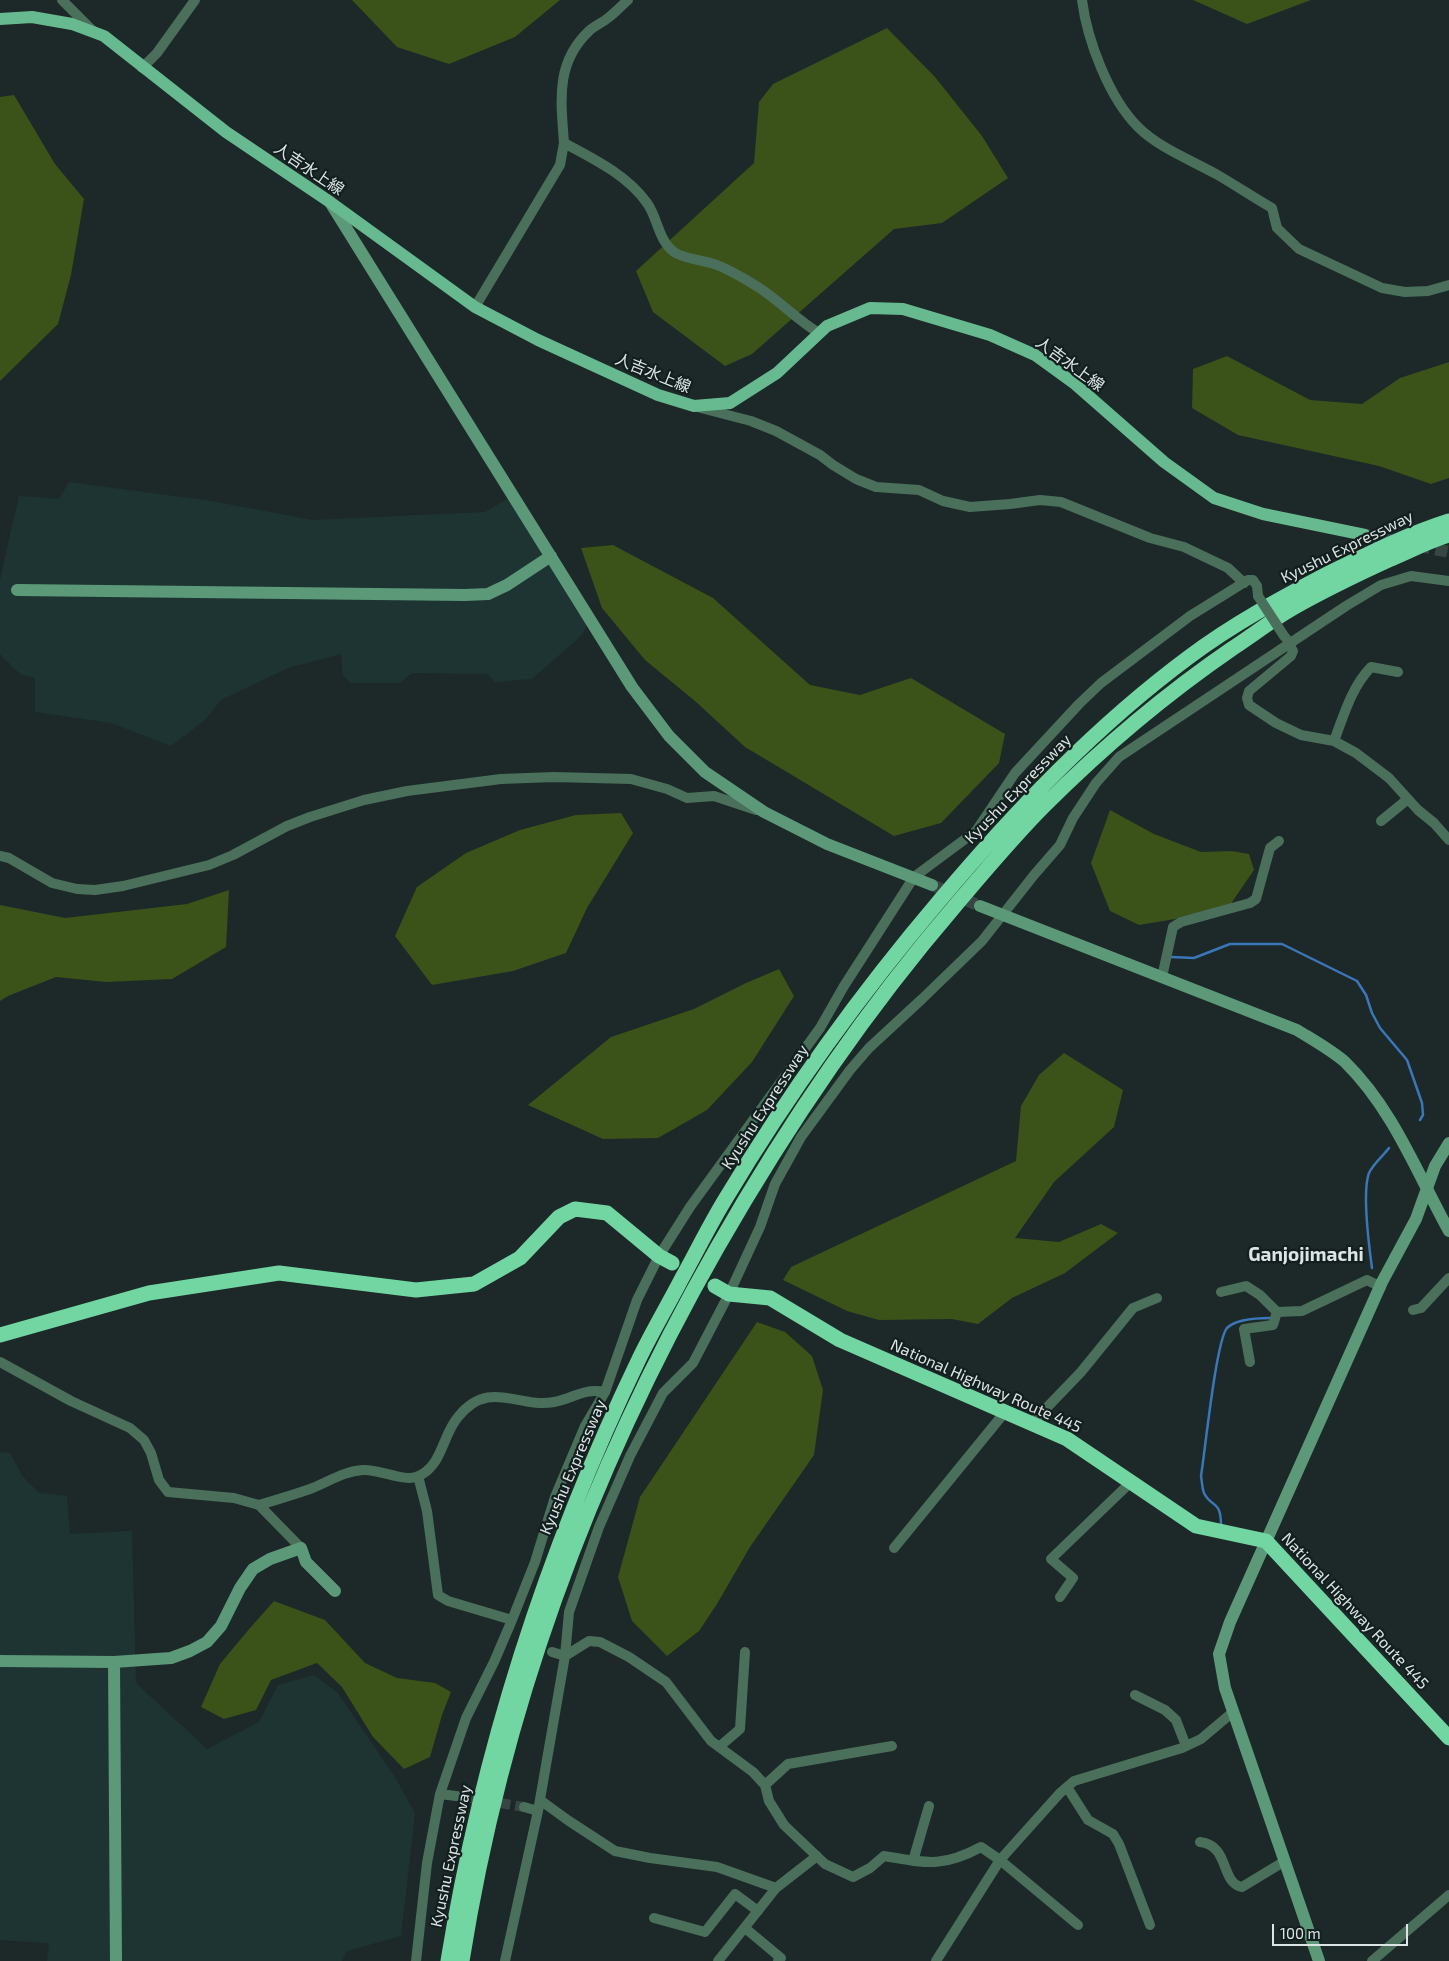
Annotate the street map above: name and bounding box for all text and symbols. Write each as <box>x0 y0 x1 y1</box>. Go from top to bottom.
street label: 人吉水上線 <box>270 139 348 199</box>
street label: 人吉水上線 <box>1032 333 1108 395</box>
street label: 人吉水上線 <box>612 349 694 397</box>
street label: Kyushu Expressway <box>1278 507 1416 587</box>
street label: Kyushu Expressway <box>961 730 1075 848</box>
street label: Kyushu Expressway <box>718 1041 812 1173</box>
district label: Ganjojimachi <box>1248 1244 1364 1266</box>
street label: National Highway Route 445 <box>888 1335 1084 1437</box>
street label: Kyushu Expressway <box>536 1397 610 1537</box>
street label: National Highway Route 445 <box>1277 1529 1433 1693</box>
street label: Kyushu Expressway <box>427 1783 475 1929</box>
scale bar <box>1274 1914 1410 1946</box>
text: 100 m <box>1280 1924 1321 1942</box>

